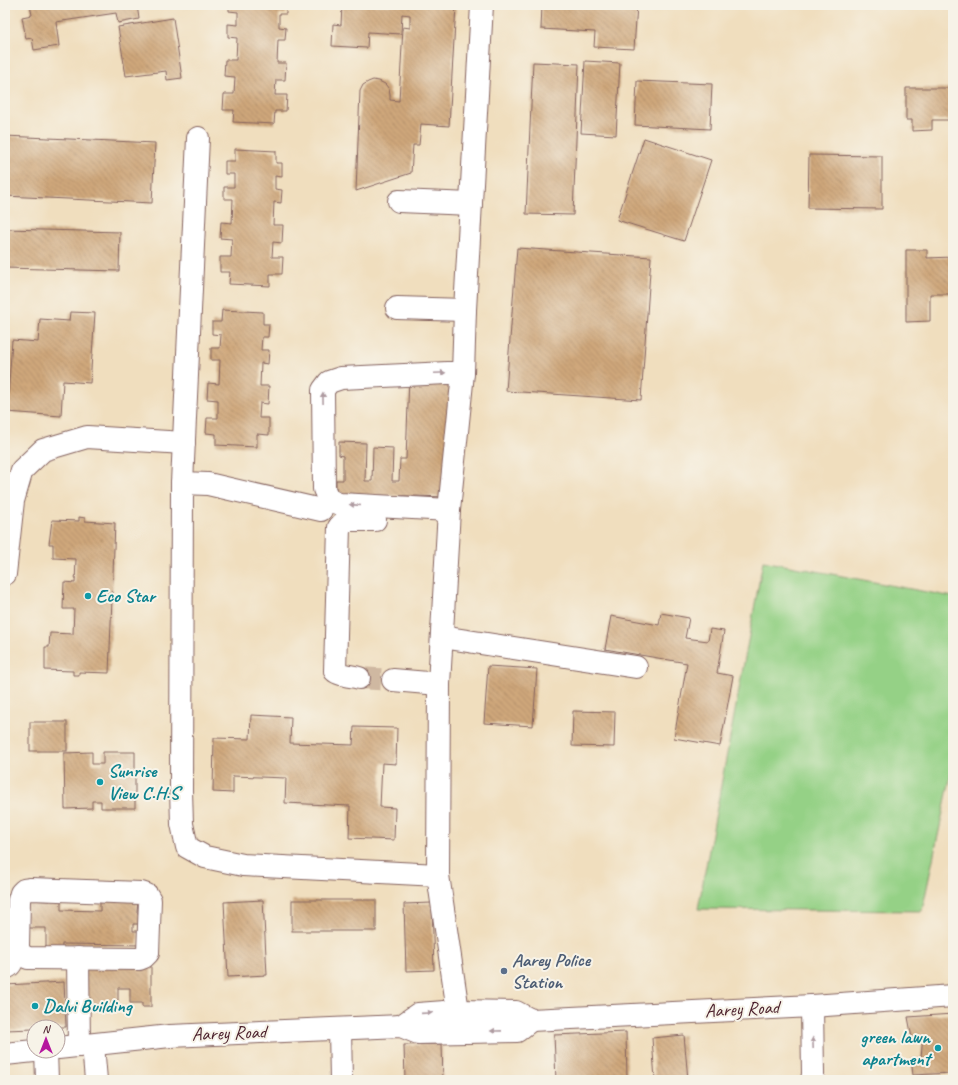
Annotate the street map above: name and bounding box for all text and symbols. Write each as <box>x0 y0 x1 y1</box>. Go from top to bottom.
one-way arrow <box>434 370 447 376</box>
one-way arrow <box>320 391 326 404</box>
one-way arrow <box>349 502 361 509</box>
place label: Eco Star <box>96 584 157 608</box>
marker: Eco Star <box>83 591 93 601</box>
place label: Sunrise View C.H.S <box>108 759 184 805</box>
marker: Sunrise View C.H.S <box>95 777 105 787</box>
place label: Aarey Police Station <box>512 948 592 994</box>
marker: Aarey Police Station <box>499 966 509 976</box>
place label: Dalvi Building <box>43 994 134 1018</box>
street label: Aarey Road <box>704 995 782 1023</box>
marker: Dalvi Building <box>30 1001 40 1011</box>
one-way arrow <box>421 1010 433 1017</box>
north arrow <box>26 1019 66 1059</box>
street label: Aarey Road <box>191 1020 269 1046</box>
text: N <box>43 1022 52 1036</box>
place label: green lawn apartment <box>860 1025 933 1071</box>
one-way arrow <box>489 1028 502 1034</box>
one-way arrow <box>809 1037 816 1049</box>
marker: green lawn apartment <box>933 1043 943 1053</box>

